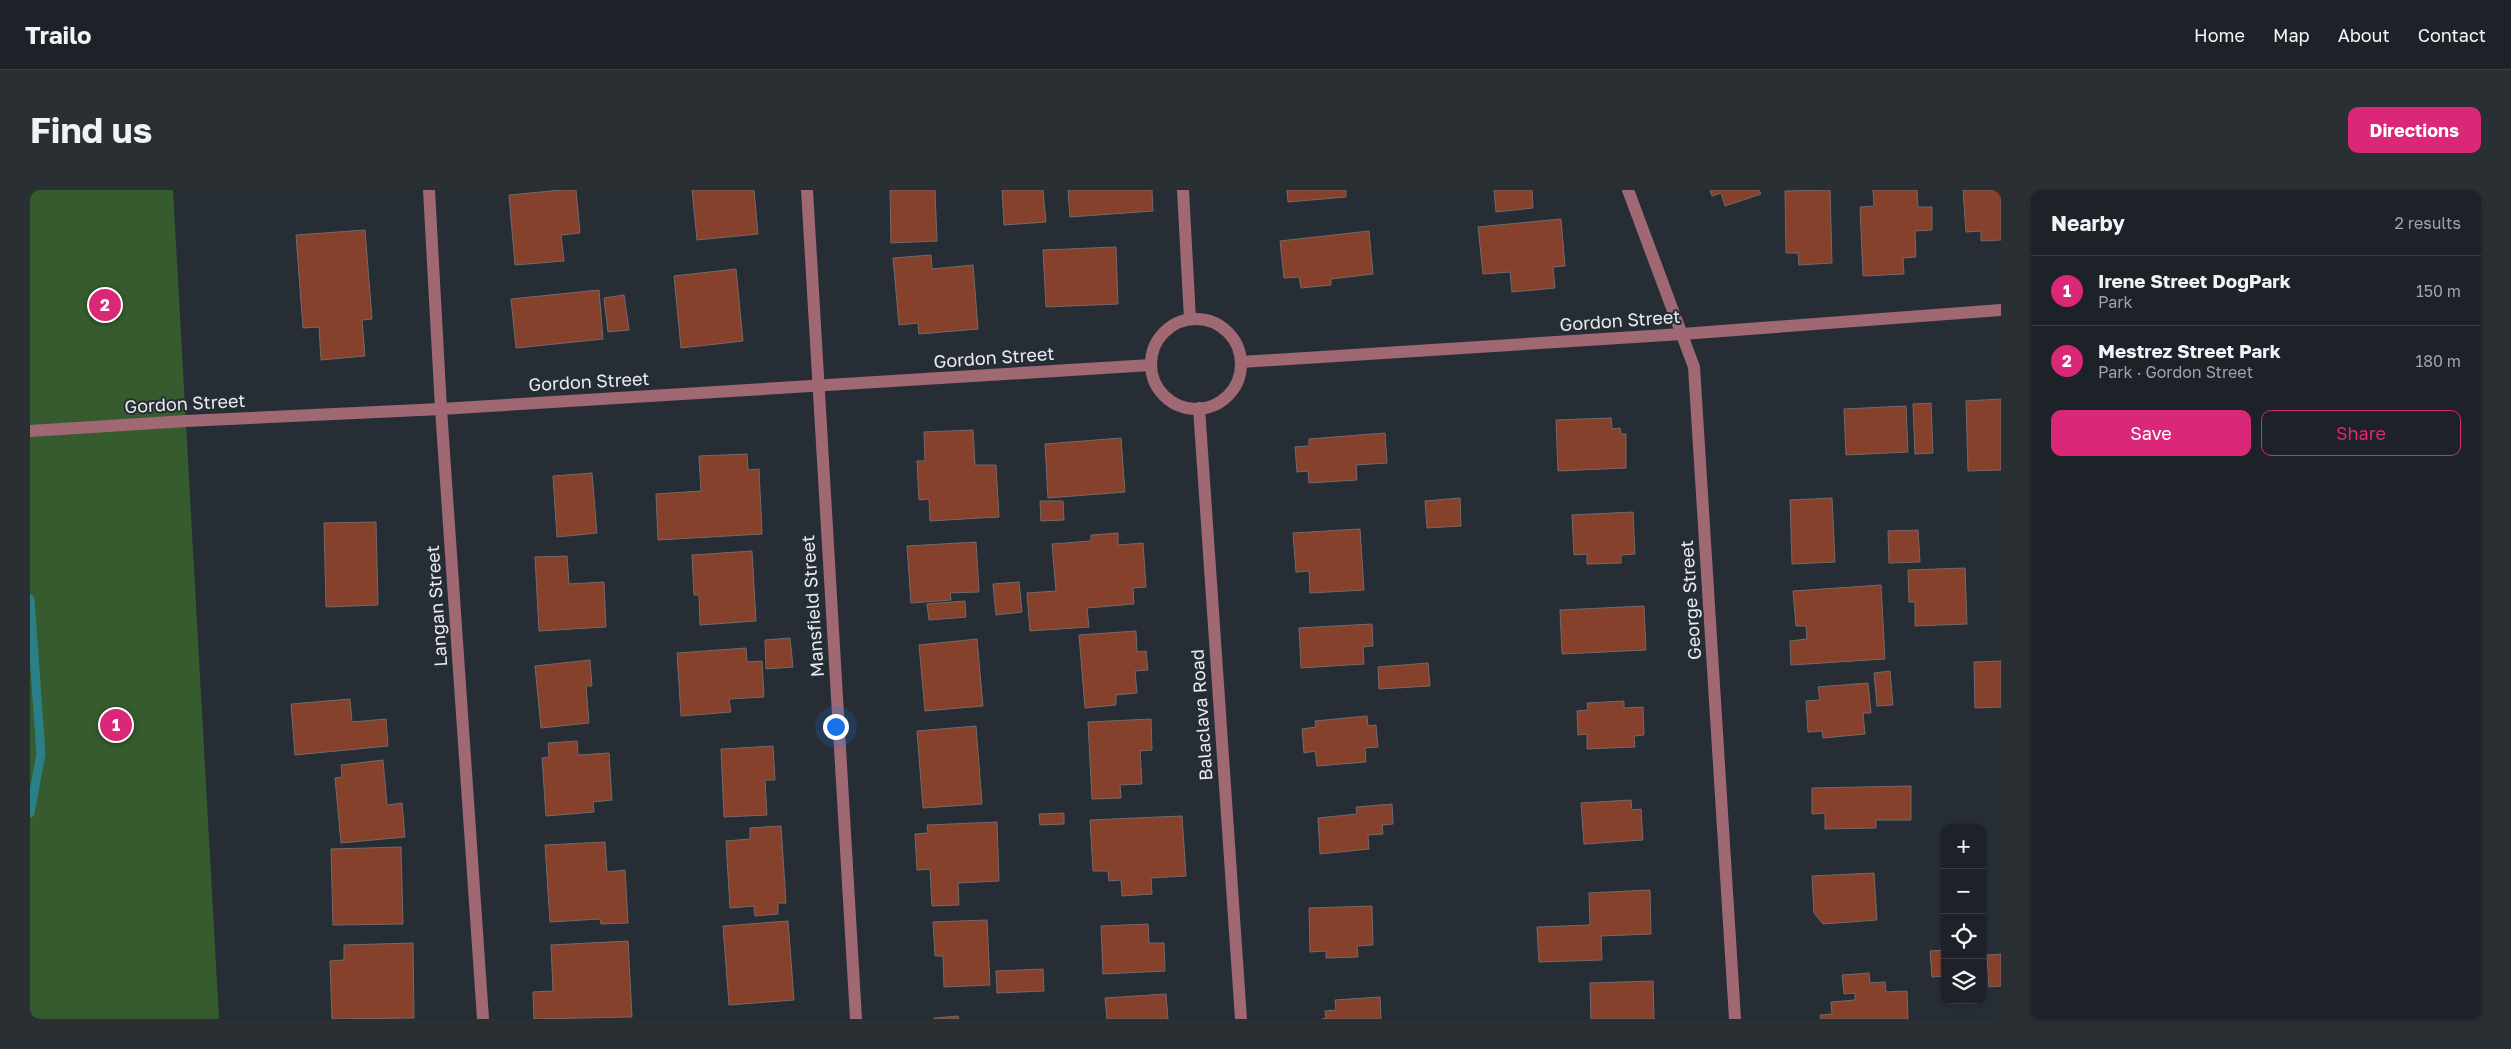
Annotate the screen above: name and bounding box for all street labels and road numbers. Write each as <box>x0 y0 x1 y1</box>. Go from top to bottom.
street label: Gordon Street <box>1559 305 1681 335</box>
street label: Gordon Street <box>933 342 1055 372</box>
street label: Gordon Street <box>528 367 650 395</box>
street label: Gordon Street <box>124 389 246 417</box>
street label: Mansfield Street <box>796 534 828 678</box>
street label: George Street <box>1675 539 1705 661</box>
street label: Langan Street <box>421 545 451 668</box>
street label: Balaclava Road <box>1185 649 1217 782</box>

